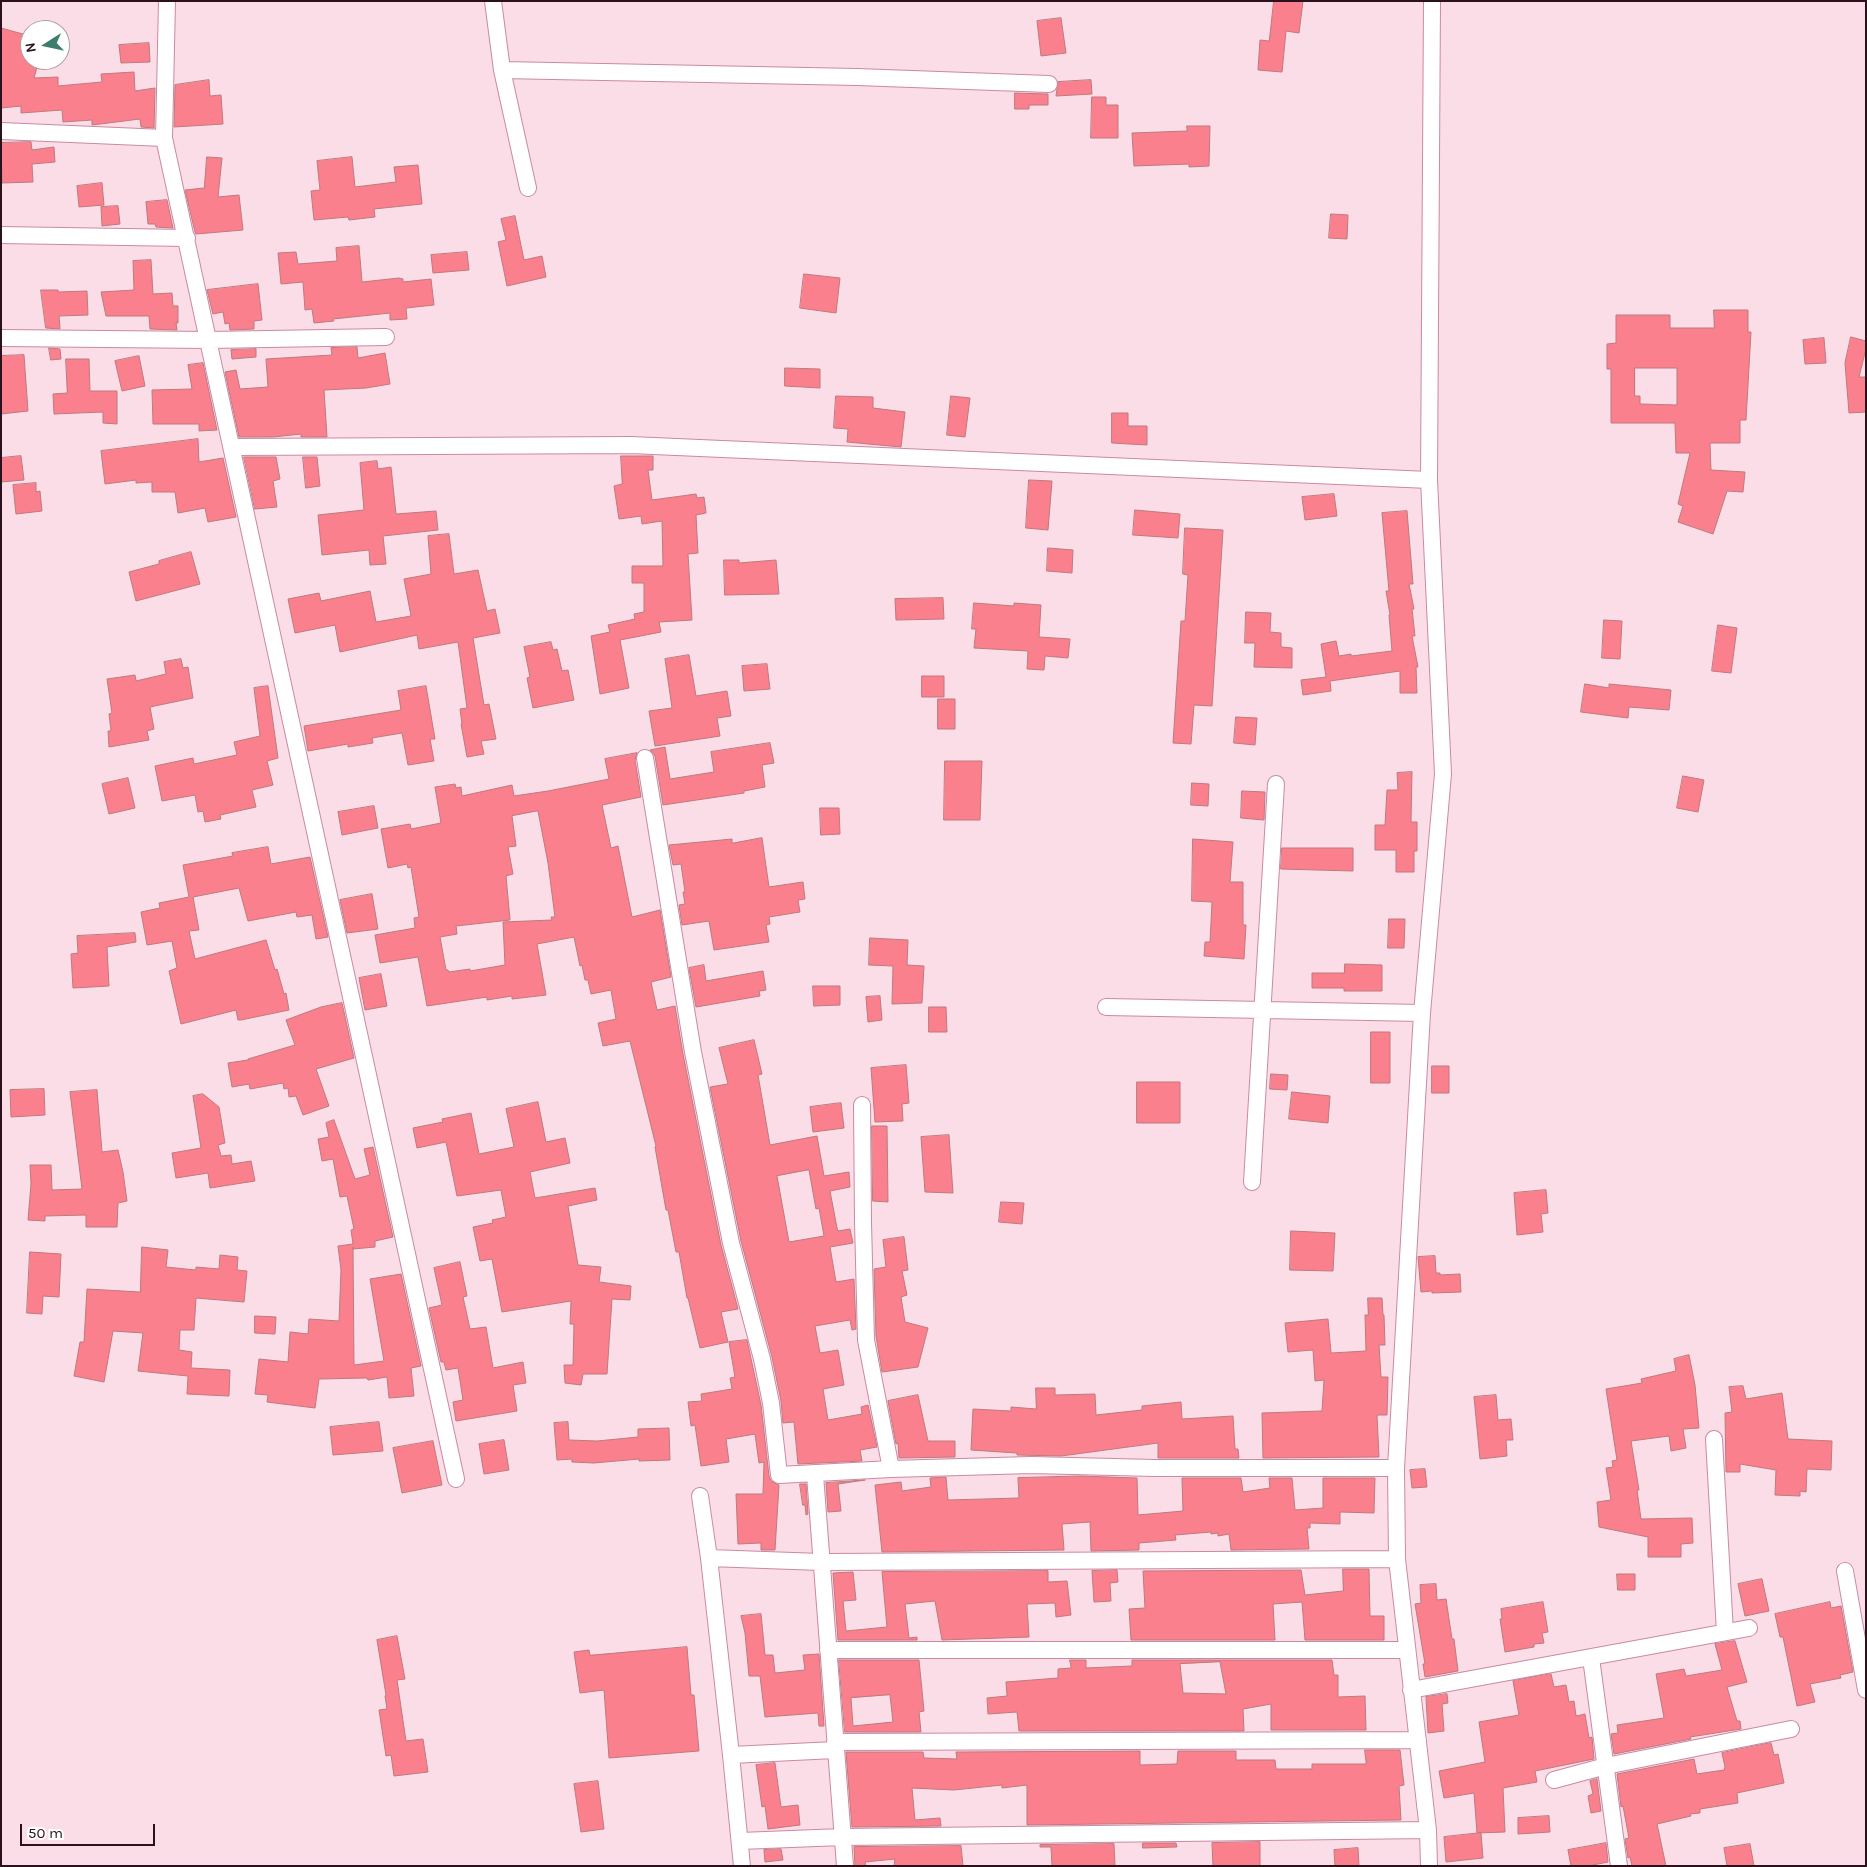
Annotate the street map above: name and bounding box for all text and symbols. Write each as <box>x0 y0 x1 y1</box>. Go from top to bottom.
north arrow <box>20 20 70 70</box>
text: N <box>21 41 40 54</box>
scale bar <box>22 1814 158 1846</box>
text: 50 m <box>28 1824 63 1842</box>

